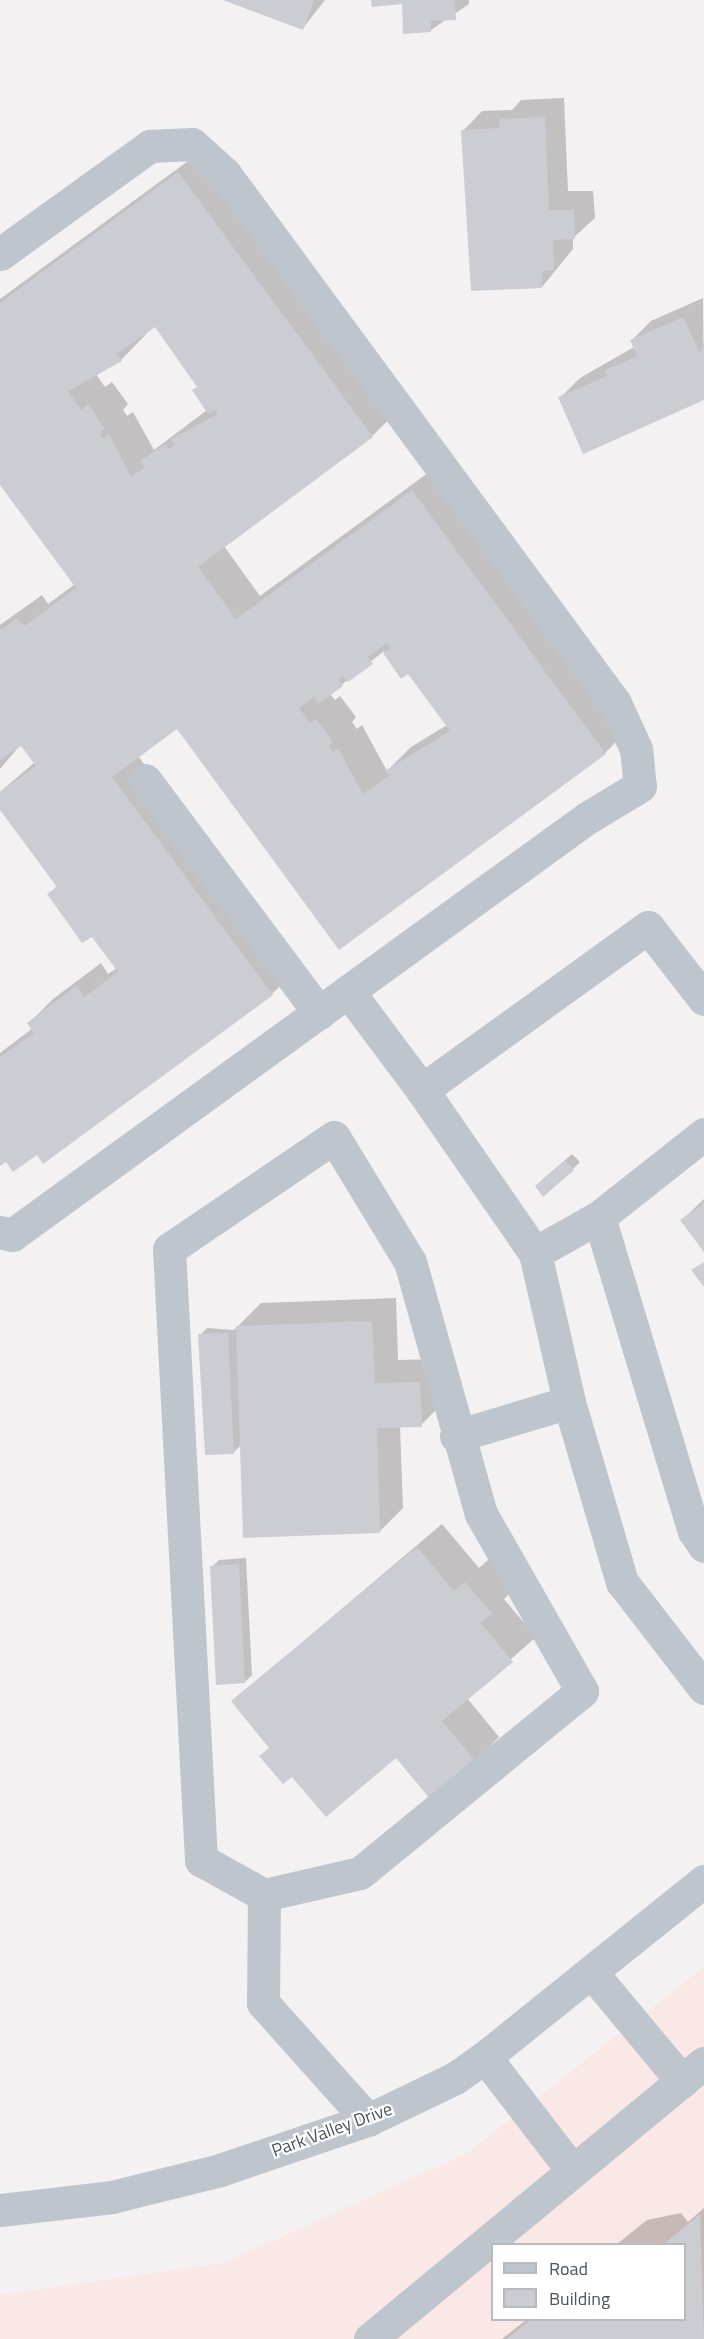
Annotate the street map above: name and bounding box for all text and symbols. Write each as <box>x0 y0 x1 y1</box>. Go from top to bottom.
street label: Park Valley Drive <box>269 2098 395 2162</box>
legend <box>491 2243 686 2321</box>
text: Road <box>549 2255 588 2282</box>
text: Building <box>549 2285 610 2312</box>

